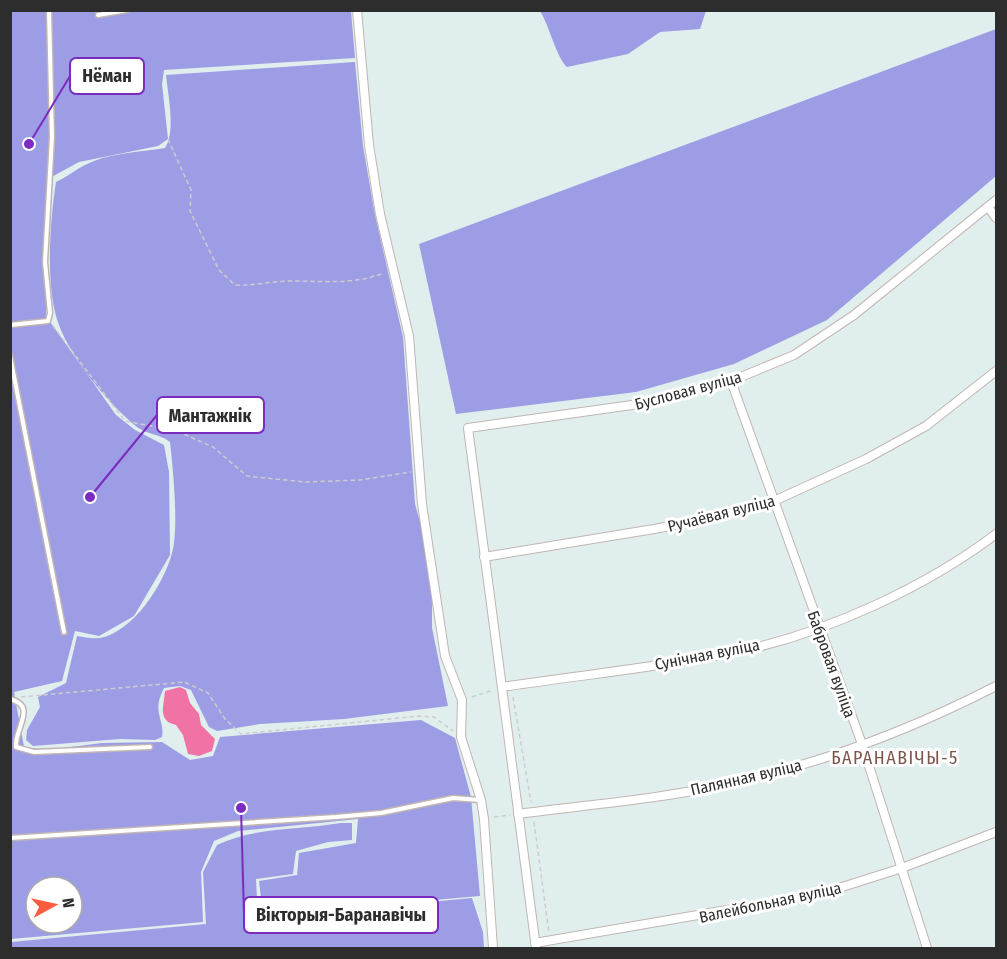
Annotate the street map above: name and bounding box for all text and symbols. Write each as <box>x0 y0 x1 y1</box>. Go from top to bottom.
callout: Нёман <box>70 58 144 94</box>
text: Нёман <box>82 65 132 87</box>
street label: Бусловая вуліца <box>633 367 744 414</box>
callout: Мантажнік <box>157 397 264 433</box>
text: Мантажнік <box>168 405 253 427</box>
street label: Ручаёвая вуліца <box>666 491 777 536</box>
street label: Бабровая вуліца <box>803 608 860 720</box>
street label: Сунічная вуліца <box>653 635 761 674</box>
district label: БАРАНАВІЧЫ-5 <box>831 747 959 769</box>
street label: Палянная вуліца <box>689 755 804 800</box>
north arrow <box>24 875 84 935</box>
street label: Валейбольная вуліца <box>697 878 843 927</box>
text: N <box>58 897 78 909</box>
callout: Вікторыя-Баранавічы <box>244 897 438 933</box>
text: Вікторыя-Баранавічы <box>256 904 426 926</box>

